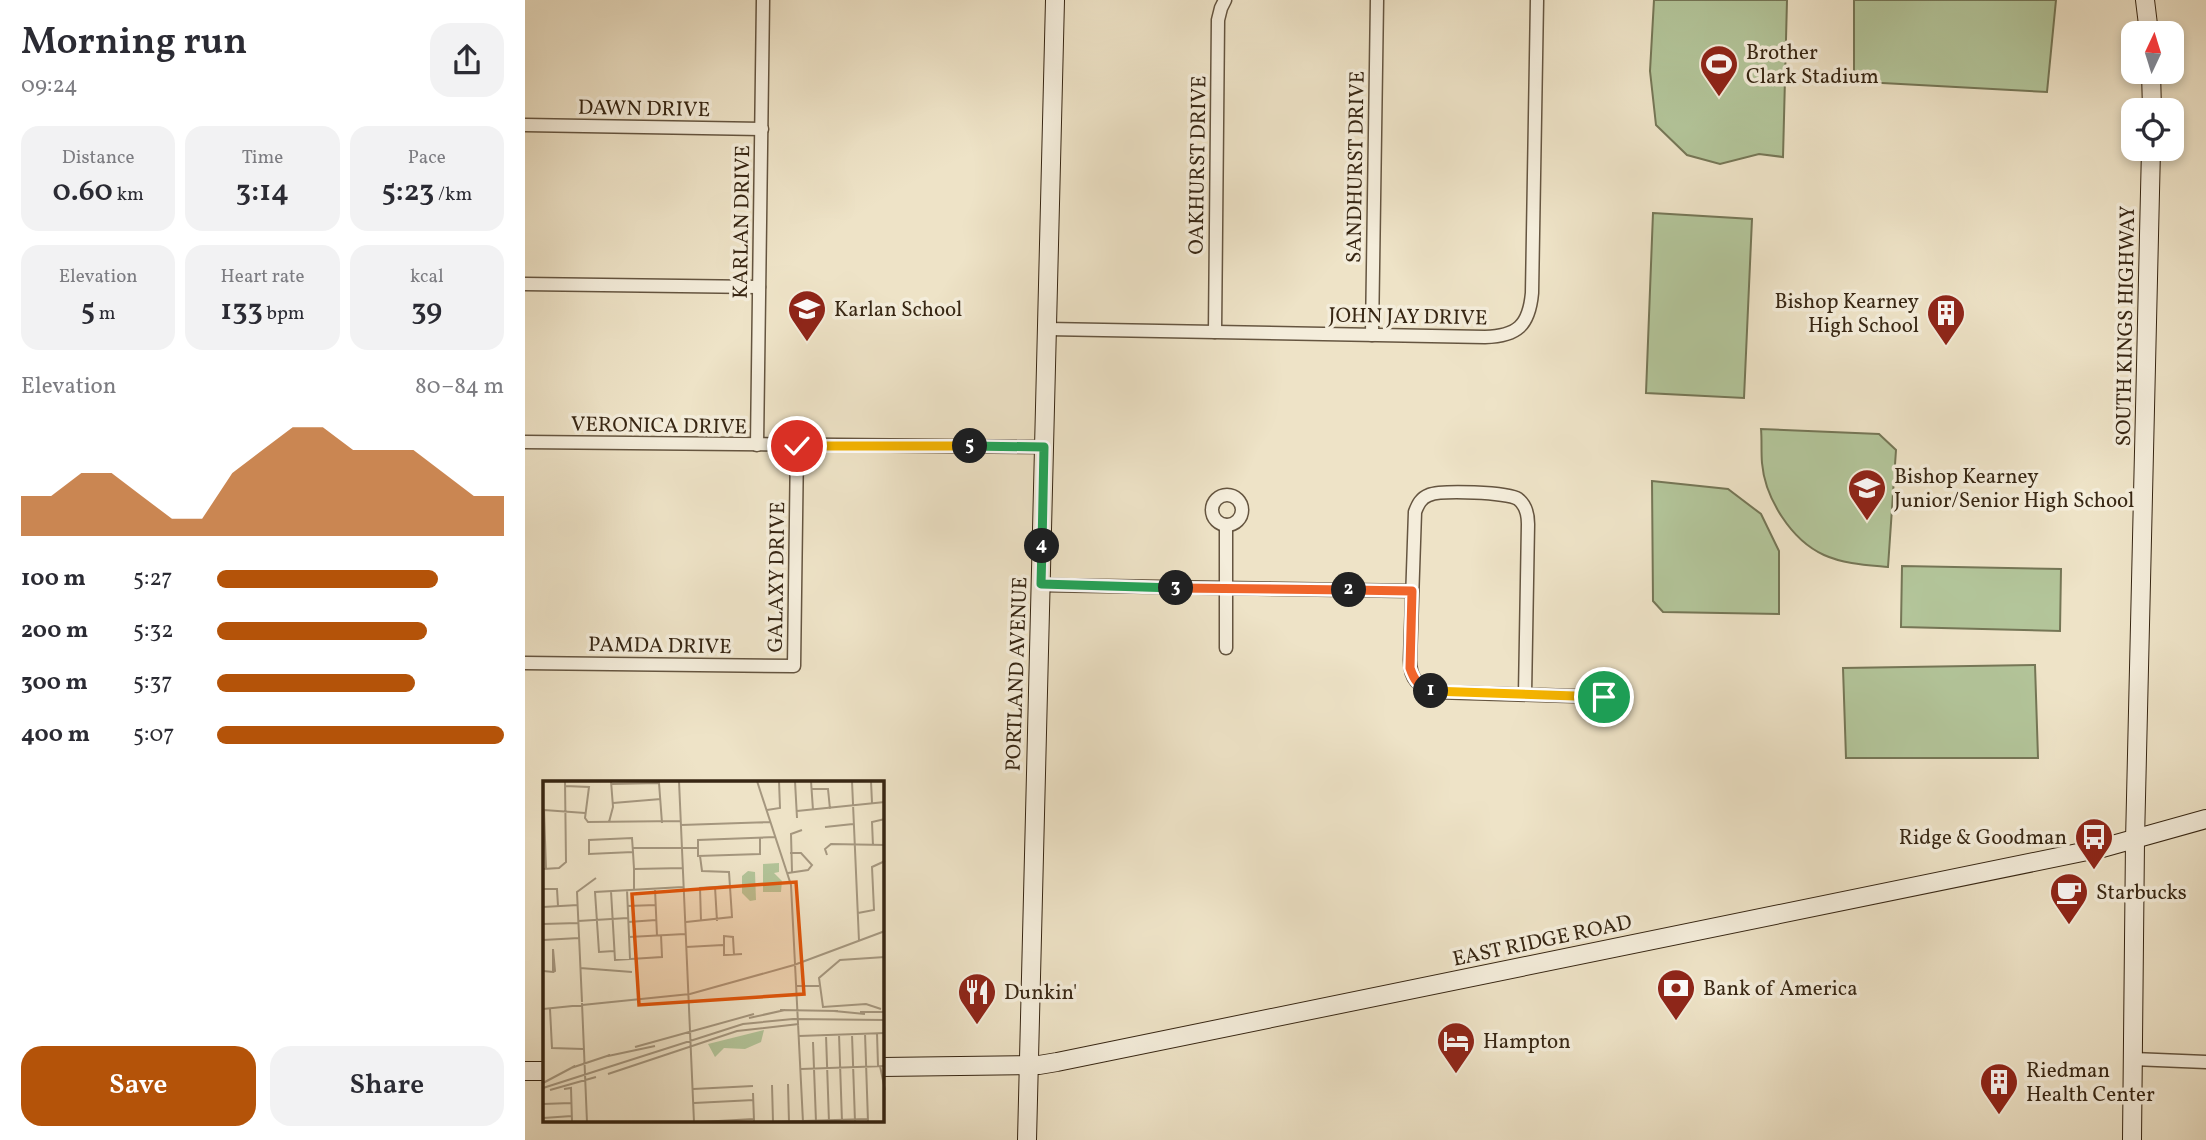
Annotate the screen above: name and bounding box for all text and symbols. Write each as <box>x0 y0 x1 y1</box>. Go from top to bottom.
text: Morning run <box>21 17 247 70</box>
north arrow <box>2121 21 2184 84</box>
map controls <box>2121 21 2184 161</box>
button: share <box>430 23 504 97</box>
place label: Brother Clark Stadium <box>1746 39 1879 92</box>
sports icon: Brother Clark Stadium <box>1698 43 1740 98</box>
text: 09:24 <box>21 70 78 102</box>
street label: SANDHURST DRIVE <box>1340 71 1373 263</box>
street label: OAKHURST DRIVE <box>1182 75 1215 255</box>
street label: DAWN DRIVE <box>578 94 710 125</box>
button: locate <box>2121 98 2184 161</box>
text: Distance <box>62 145 135 171</box>
text: Time <box>242 145 283 171</box>
text: Pace <box>408 145 446 171</box>
street label: KARLAN DRIVE <box>727 145 758 299</box>
text: 0.60 <box>52 171 113 213</box>
text: 3:14 <box>236 171 289 213</box>
text: 5:23 <box>381 171 434 213</box>
text: km <box>113 182 144 208</box>
text: /km <box>434 182 472 208</box>
street label: SOUTH KINGS HIGHWAY <box>2110 205 2143 447</box>
text: Elevation <box>59 264 138 290</box>
text: Heart rate <box>221 264 304 290</box>
text: kcal <box>410 264 444 290</box>
school or university icon: Karlan School <box>786 288 828 343</box>
place label: Bishop Kearney High School <box>1774 288 1920 341</box>
text: 5 <box>81 290 95 332</box>
text: 133 <box>220 290 263 332</box>
text: 39 <box>411 290 442 332</box>
building icon: Bishop Kearney High School <box>1925 292 1967 347</box>
place label: Karlan School <box>834 296 962 325</box>
text: m <box>95 301 116 327</box>
text: bpm <box>263 301 305 327</box>
street label: JOHN JAY DRIVE <box>1328 302 1488 333</box>
text: Elevation <box>21 371 117 403</box>
text: 80–84 m <box>415 371 504 403</box>
street label: VERONICA DRIVE <box>571 410 747 443</box>
pin <box>767 416 827 476</box>
icon: check <box>778 427 816 465</box>
pin: 5 <box>953 428 987 464</box>
text: 5 <box>965 432 974 458</box>
place label: Bishop Kearney Junior/Senior High School <box>1894 463 2134 516</box>
school or university icon: Bishop Kearney Junior/Senior High School <box>1846 467 1888 522</box>
street label: GALAXY DRIVE <box>762 501 793 653</box>
pin: 4 <box>1025 528 1059 564</box>
text: 4 <box>1036 532 1047 558</box>
text: 100 m <box>21 563 86 595</box>
text: 5:27 <box>133 563 172 595</box>
pin: 3 <box>1159 570 1193 606</box>
pin: 2 <box>1331 572 1367 608</box>
text: 3 <box>1171 574 1180 600</box>
street label: PORTLAND AVENUE <box>1000 576 1035 772</box>
text: 2 <box>1344 576 1353 602</box>
text: 200 m <box>21 615 88 647</box>
text: 5:32 <box>133 615 174 647</box>
street label: PAMDA DRIVE <box>588 631 732 662</box>
text: 300 m <box>21 667 88 699</box>
text: 5:37 <box>133 667 172 699</box>
pin <box>1574 667 1634 727</box>
pin: 1 <box>1413 674 1448 708</box>
text: 1 <box>1427 677 1434 703</box>
icon: arrive <box>1585 678 1623 716</box>
text: 400 m <box>21 719 90 751</box>
text: 5:07 <box>133 719 174 751</box>
inset map <box>543 781 884 1122</box>
bus stop icon: Ridge & Goodman <box>2073 816 2115 871</box>
place label: Ridge & Goodman <box>1899 824 2067 853</box>
cafe icon: Starbucks <box>2048 871 2090 926</box>
place label: Starbucks <box>2096 879 2187 908</box>
street label: EAST RIDGE ROAD <box>1450 908 1635 975</box>
bank icon: Bank of America <box>1655 967 1697 1022</box>
restaurant icon: Dunkin' <box>956 971 998 1026</box>
place label: Bank of America <box>1703 975 1858 1004</box>
place label: Dunkin' <box>1004 979 1077 1008</box>
hotel icon: Hampton <box>1435 1020 1477 1075</box>
place label: Hampton <box>1483 1028 1571 1057</box>
button: Save <box>21 1046 256 1126</box>
button: Share <box>270 1046 504 1126</box>
place label: Riedman Health Center <box>2026 1057 2155 1110</box>
building icon: Riedman Health Center <box>1978 1061 2020 1116</box>

